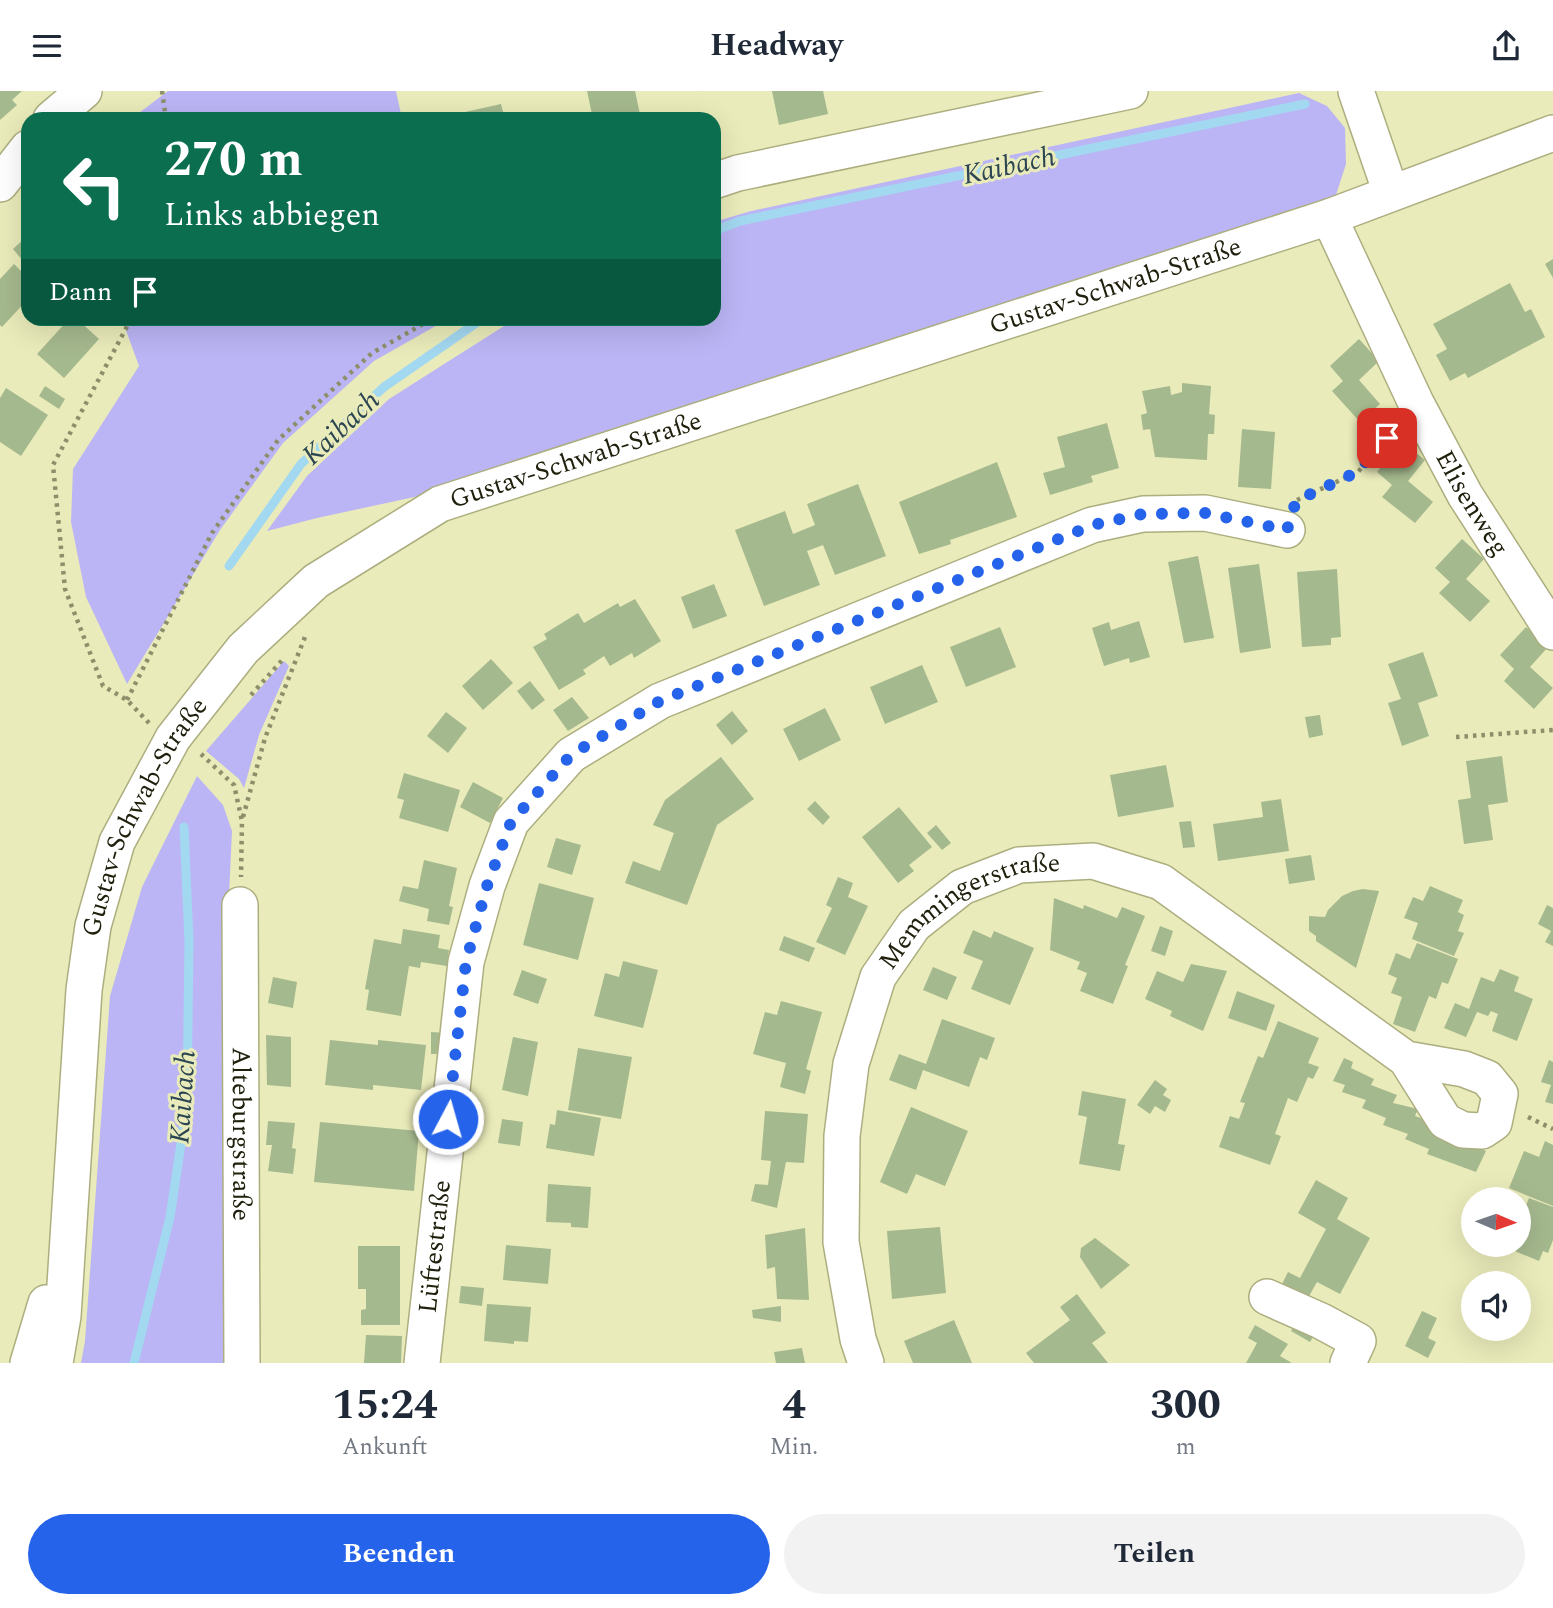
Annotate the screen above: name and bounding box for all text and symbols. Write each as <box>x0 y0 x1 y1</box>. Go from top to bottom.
text: Headway <box>710 21 843 70</box>
icon: menu <box>28 27 66 65</box>
icon: share <box>1487 27 1525 65</box>
text: 270 m <box>164 123 303 198</box>
water label: Kaibach <box>959 135 1059 197</box>
icon: left <box>49 140 140 231</box>
text: Links abbiegen <box>164 191 380 240</box>
street label: Gustav-Schwab-Straße <box>984 227 1247 345</box>
text: Dann <box>49 272 112 312</box>
icon: arrive <box>126 273 164 311</box>
water label: Kaibach <box>292 380 390 476</box>
street label: Gustav-Schwab-Straße <box>444 401 707 520</box>
pin <box>1357 408 1417 468</box>
icon: arrive <box>1368 419 1406 457</box>
street label: Elisenweg <box>1425 443 1519 564</box>
street label: Gustav-Schwab-Straße <box>72 689 218 939</box>
street label: Memmingerstraße <box>869 843 1061 978</box>
street label: Alteburgstraße <box>221 1047 261 1221</box>
water label: Kaibach <box>158 1049 208 1145</box>
position arrow <box>411 1082 485 1156</box>
street label: Lüftestraße <box>408 1178 462 1315</box>
north arrow <box>1461 1187 1531 1257</box>
map controls <box>1461 1187 1531 1341</box>
button: sound <box>1461 1271 1531 1341</box>
text: 15:24 <box>332 1374 438 1437</box>
text: 4 <box>782 1374 806 1437</box>
text: 300 <box>1150 1374 1221 1437</box>
text: Ankunft <box>342 1430 428 1465</box>
text: Min. <box>770 1430 818 1465</box>
text: m <box>1176 1430 1195 1465</box>
button: Beenden <box>28 1514 770 1594</box>
button: Teilen <box>784 1514 1525 1594</box>

